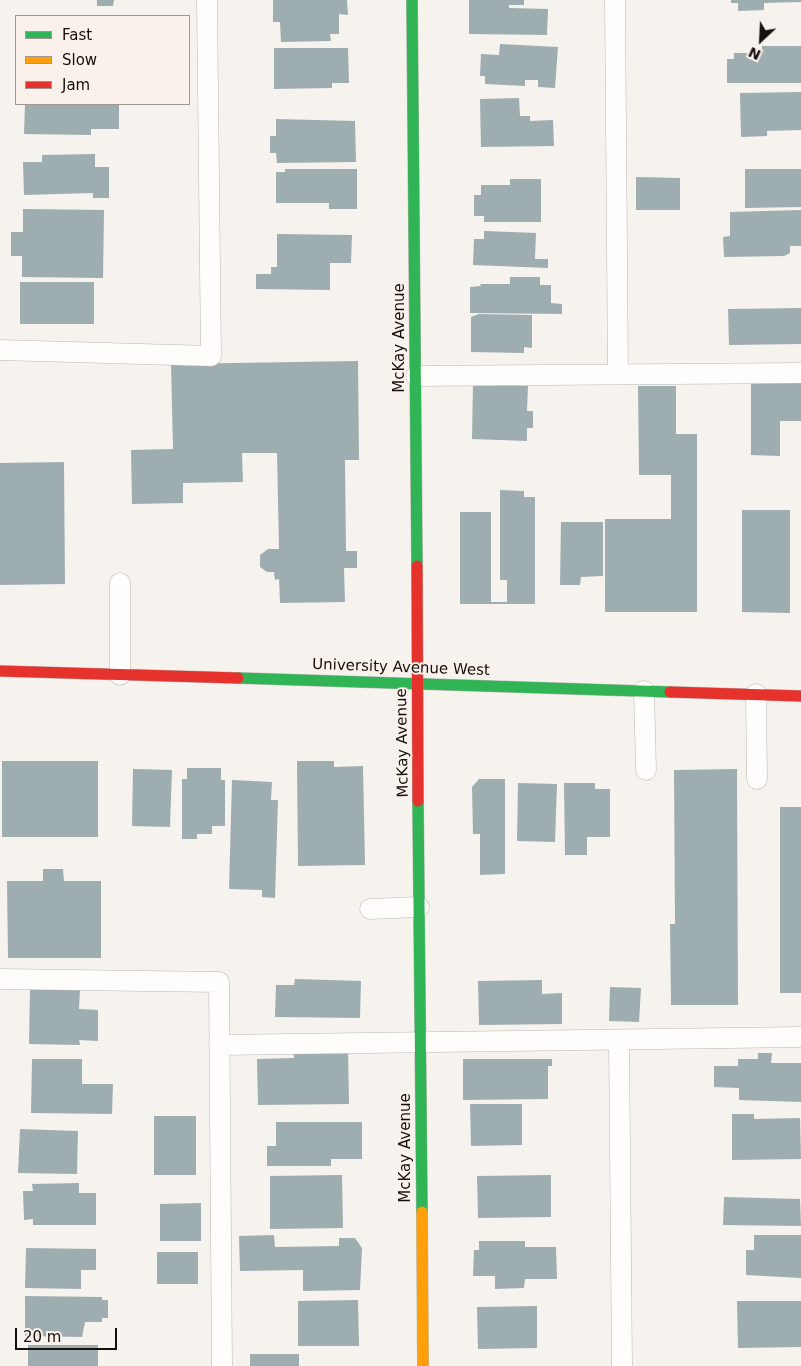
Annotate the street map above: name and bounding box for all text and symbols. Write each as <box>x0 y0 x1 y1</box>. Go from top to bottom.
legend <box>15 15 190 105</box>
north arrow <box>736 15 786 65</box>
text: Fast <box>62 26 92 44</box>
text: N <box>746 44 763 63</box>
text: Slow <box>62 51 97 69</box>
text: Jam <box>62 76 90 94</box>
street label: McKay Avenue <box>391 283 409 393</box>
street label: University Avenue West <box>312 656 490 680</box>
street label: McKay Avenue <box>393 688 413 798</box>
street label: McKay Avenue <box>397 1093 415 1203</box>
scale bar <box>18 1318 120 1350</box>
text: 20 m <box>23 1328 61 1346</box>

